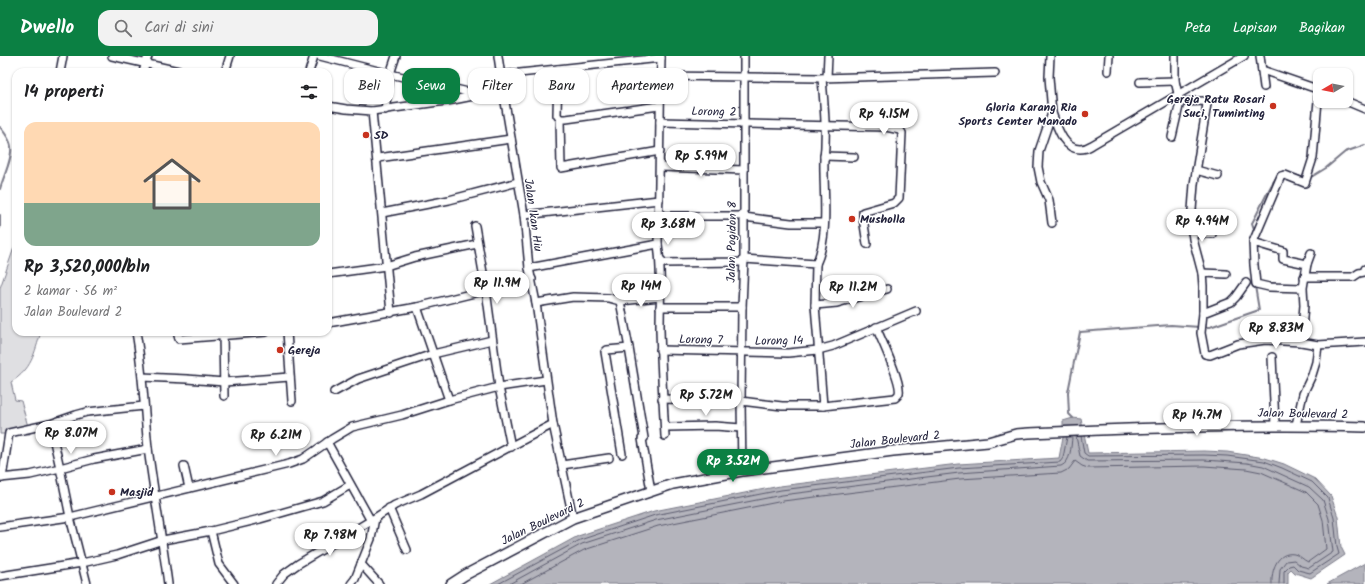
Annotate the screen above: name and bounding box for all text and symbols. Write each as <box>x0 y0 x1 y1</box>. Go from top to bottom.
search box <box>98 10 378 46</box>
text: Dwello <box>20 13 74 43</box>
text: Cari di sini <box>144 16 213 40</box>
icon: search <box>112 17 134 39</box>
text: Peta <box>1185 17 1211 39</box>
text: Lapisan <box>1233 17 1277 39</box>
text: Bagikan <box>1299 17 1345 39</box>
chip: Beli <box>344 68 394 104</box>
chip: Sewa <box>402 68 460 104</box>
chip: Filter <box>468 68 526 104</box>
chip: Baru <box>534 68 589 104</box>
chip: Apartemen <box>597 68 688 104</box>
north arrow <box>1313 68 1353 108</box>
map controls <box>1313 68 1353 108</box>
text: 14 properti <box>24 79 104 106</box>
icon: filters <box>298 81 320 103</box>
place label: Gereja Ratu Rosari Suci, Tuminting <box>1167 90 1266 123</box>
place label: Gloria Karang Ria Sports Center Manado <box>958 98 1078 131</box>
marker: Gereja Ratu Rosari Suci, Tuminting <box>1268 101 1278 111</box>
street label: Lorong 2 <box>691 102 737 122</box>
pin: Rp 4.15M <box>843 102 925 136</box>
text: Rp 4.15M <box>859 104 909 125</box>
marker: Gloria Karang Ria Sports Center Manado <box>1080 109 1090 119</box>
place label: SD <box>374 126 389 145</box>
marker: SD <box>361 130 371 140</box>
pin: Rp 5.99M <box>660 144 742 178</box>
text: Rp 5.99M <box>675 146 727 167</box>
icon: home <box>136 148 208 220</box>
street label: Jalan Ikan Hiu <box>518 177 548 253</box>
street label: Jalan Pogidon 8 <box>722 200 742 283</box>
pin: Rp 4.94M <box>1161 209 1243 243</box>
place label: Musholla <box>860 210 905 229</box>
text: Rp 4.94M <box>1175 211 1229 232</box>
pin: Rp 3.68M <box>627 212 709 246</box>
text: Rp 3.68M <box>641 214 695 235</box>
marker: Musholla <box>847 214 857 224</box>
text: Rp 3,520,000/bln <box>24 254 150 281</box>
pin: Rp 11.9M <box>456 271 538 305</box>
text: Rp 11.9M <box>473 273 521 294</box>
pin: Rp 14M <box>608 274 674 308</box>
pin: Rp 11.2M <box>812 275 894 309</box>
text: Rp 14M <box>621 276 661 297</box>
text: Rp 11.2M <box>829 277 877 298</box>
text: 2 kamar · 56 m² <box>24 281 117 302</box>
text: Jalan Boulevard 2 <box>24 302 122 323</box>
pin: Rp 8.83M <box>1235 316 1317 350</box>
text: Rp 8.83M <box>1248 318 1304 339</box>
street label: Lorong 7 <box>679 330 724 350</box>
street label: Lorong 14 <box>754 331 804 351</box>
place label: Gereja <box>288 341 320 360</box>
marker: Gereja <box>275 345 285 355</box>
pin: Rp 5.72M <box>665 383 747 417</box>
text: Rp 5.72M <box>679 385 733 406</box>
pin: Rp 14.7M <box>1156 403 1238 437</box>
street label: Jalan Boulevard 2 <box>1258 404 1349 424</box>
text: Rp 14.7M <box>1172 405 1222 426</box>
pin: Rp 8.07M <box>30 421 112 455</box>
text: Rp 8.07M <box>44 423 98 444</box>
pin: Rp 6.21M <box>235 423 317 457</box>
text: Rp 6.21M <box>250 425 302 446</box>
street label: Jalan Boulevard 2 <box>849 426 941 454</box>
pin: Rp 3.52M <box>692 449 774 483</box>
text: Rp 3.52M <box>706 451 760 472</box>
place label: Masjid <box>120 483 154 502</box>
marker: Masjid <box>107 487 117 497</box>
street label: Jalan Boulevard 2 <box>498 494 588 550</box>
pin: Rp 7.98M <box>289 523 371 557</box>
text: Rp 7.98M <box>303 525 357 546</box>

